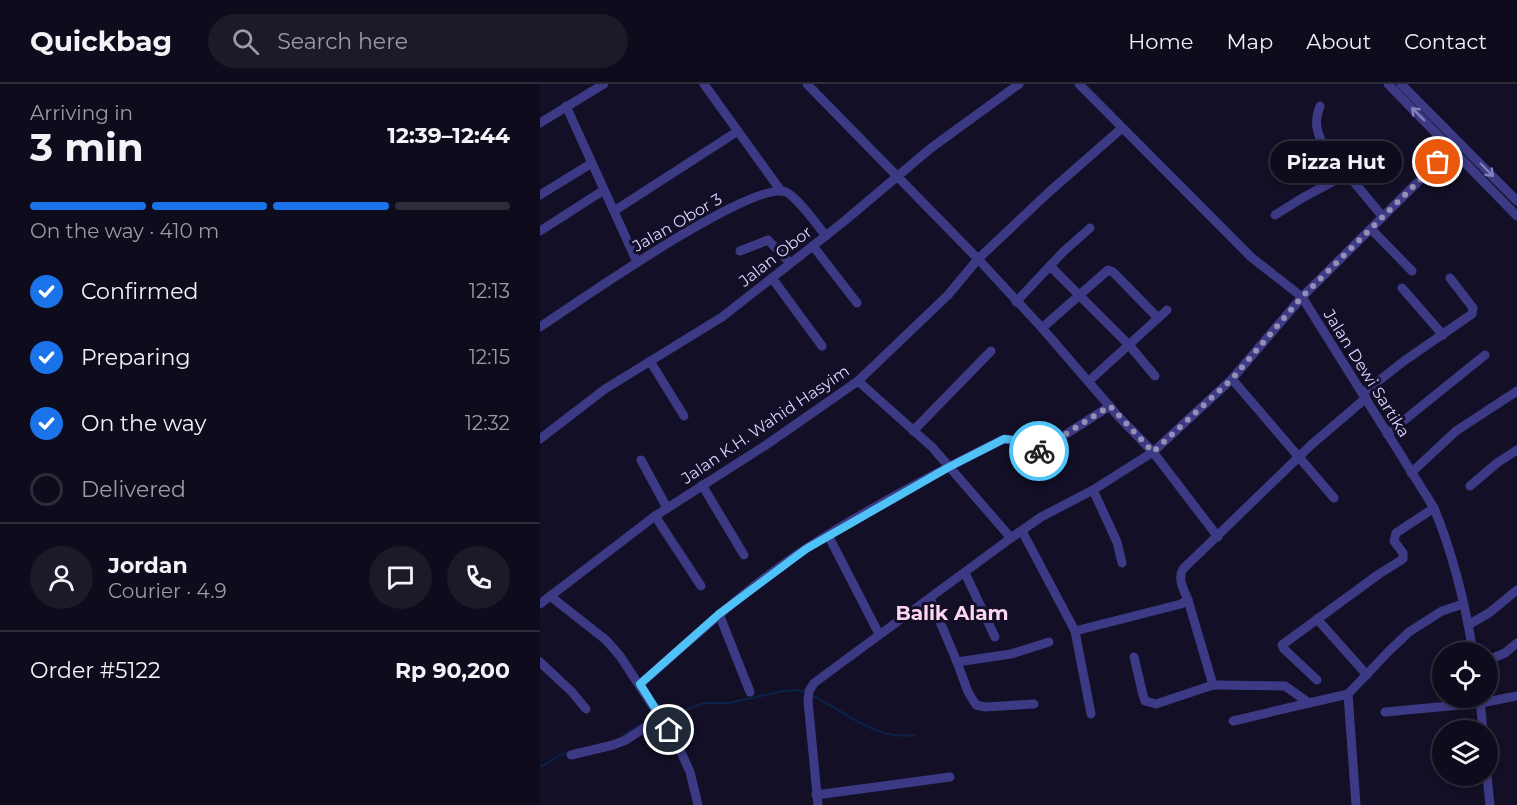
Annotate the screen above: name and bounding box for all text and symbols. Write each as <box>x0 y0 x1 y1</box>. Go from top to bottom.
search box <box>208 14 628 68</box>
text: Quickbag <box>30 24 172 58</box>
icon: search <box>229 25 262 58</box>
text: Search here <box>277 28 408 55</box>
text: Home <box>1128 29 1193 54</box>
text: Map <box>1226 29 1273 54</box>
text: About <box>1306 29 1371 54</box>
text: Contact <box>1404 29 1487 54</box>
text: Arriving in <box>30 101 133 125</box>
one-way arrow <box>1411 106 1425 121</box>
text: 12:39–12:44 <box>387 122 510 149</box>
text: 3 min <box>30 123 144 171</box>
pin <box>1412 136 1463 187</box>
callout: Pizza Hut <box>1270 141 1402 183</box>
icon: bag <box>1421 145 1454 178</box>
text: Pizza Hut <box>1287 150 1385 174</box>
one-way arrow <box>1479 163 1494 178</box>
street label: Jalan Obor 3 <box>628 189 725 256</box>
text: On the way · 410 m <box>30 219 219 243</box>
street label: Jalan Obor <box>734 222 815 291</box>
icon: check <box>30 275 63 308</box>
text: Confirmed <box>81 278 198 305</box>
text: 12:13 <box>469 279 510 303</box>
street label: Jalan Dewi Sartika <box>1319 305 1414 441</box>
icon: check <box>30 341 63 374</box>
text: Preparing <box>81 344 190 371</box>
text: 12:15 <box>469 345 510 369</box>
street label: Jalan K.H. Wahid Hasyim <box>677 361 853 488</box>
icon: check <box>30 407 63 440</box>
text: On the way <box>81 410 206 437</box>
text: 12:32 <box>465 411 510 435</box>
courier <box>1009 421 1069 481</box>
icon: bike <box>1023 435 1056 468</box>
text: Delivered <box>81 476 186 503</box>
button: person <box>30 546 93 609</box>
button: chat <box>369 546 432 609</box>
button: phone <box>447 546 510 609</box>
text: Jordan <box>108 552 188 579</box>
text: Courier · 4.9 <box>108 579 227 603</box>
district label: Balik Alam <box>895 601 1009 625</box>
map controls <box>1432 642 1498 786</box>
button: locate <box>1432 642 1498 708</box>
text: Order #5122 <box>30 657 161 684</box>
text: Rp 90,200 <box>395 657 510 684</box>
pin <box>643 704 694 755</box>
icon: home <box>652 713 685 746</box>
button: layers <box>1432 720 1498 786</box>

